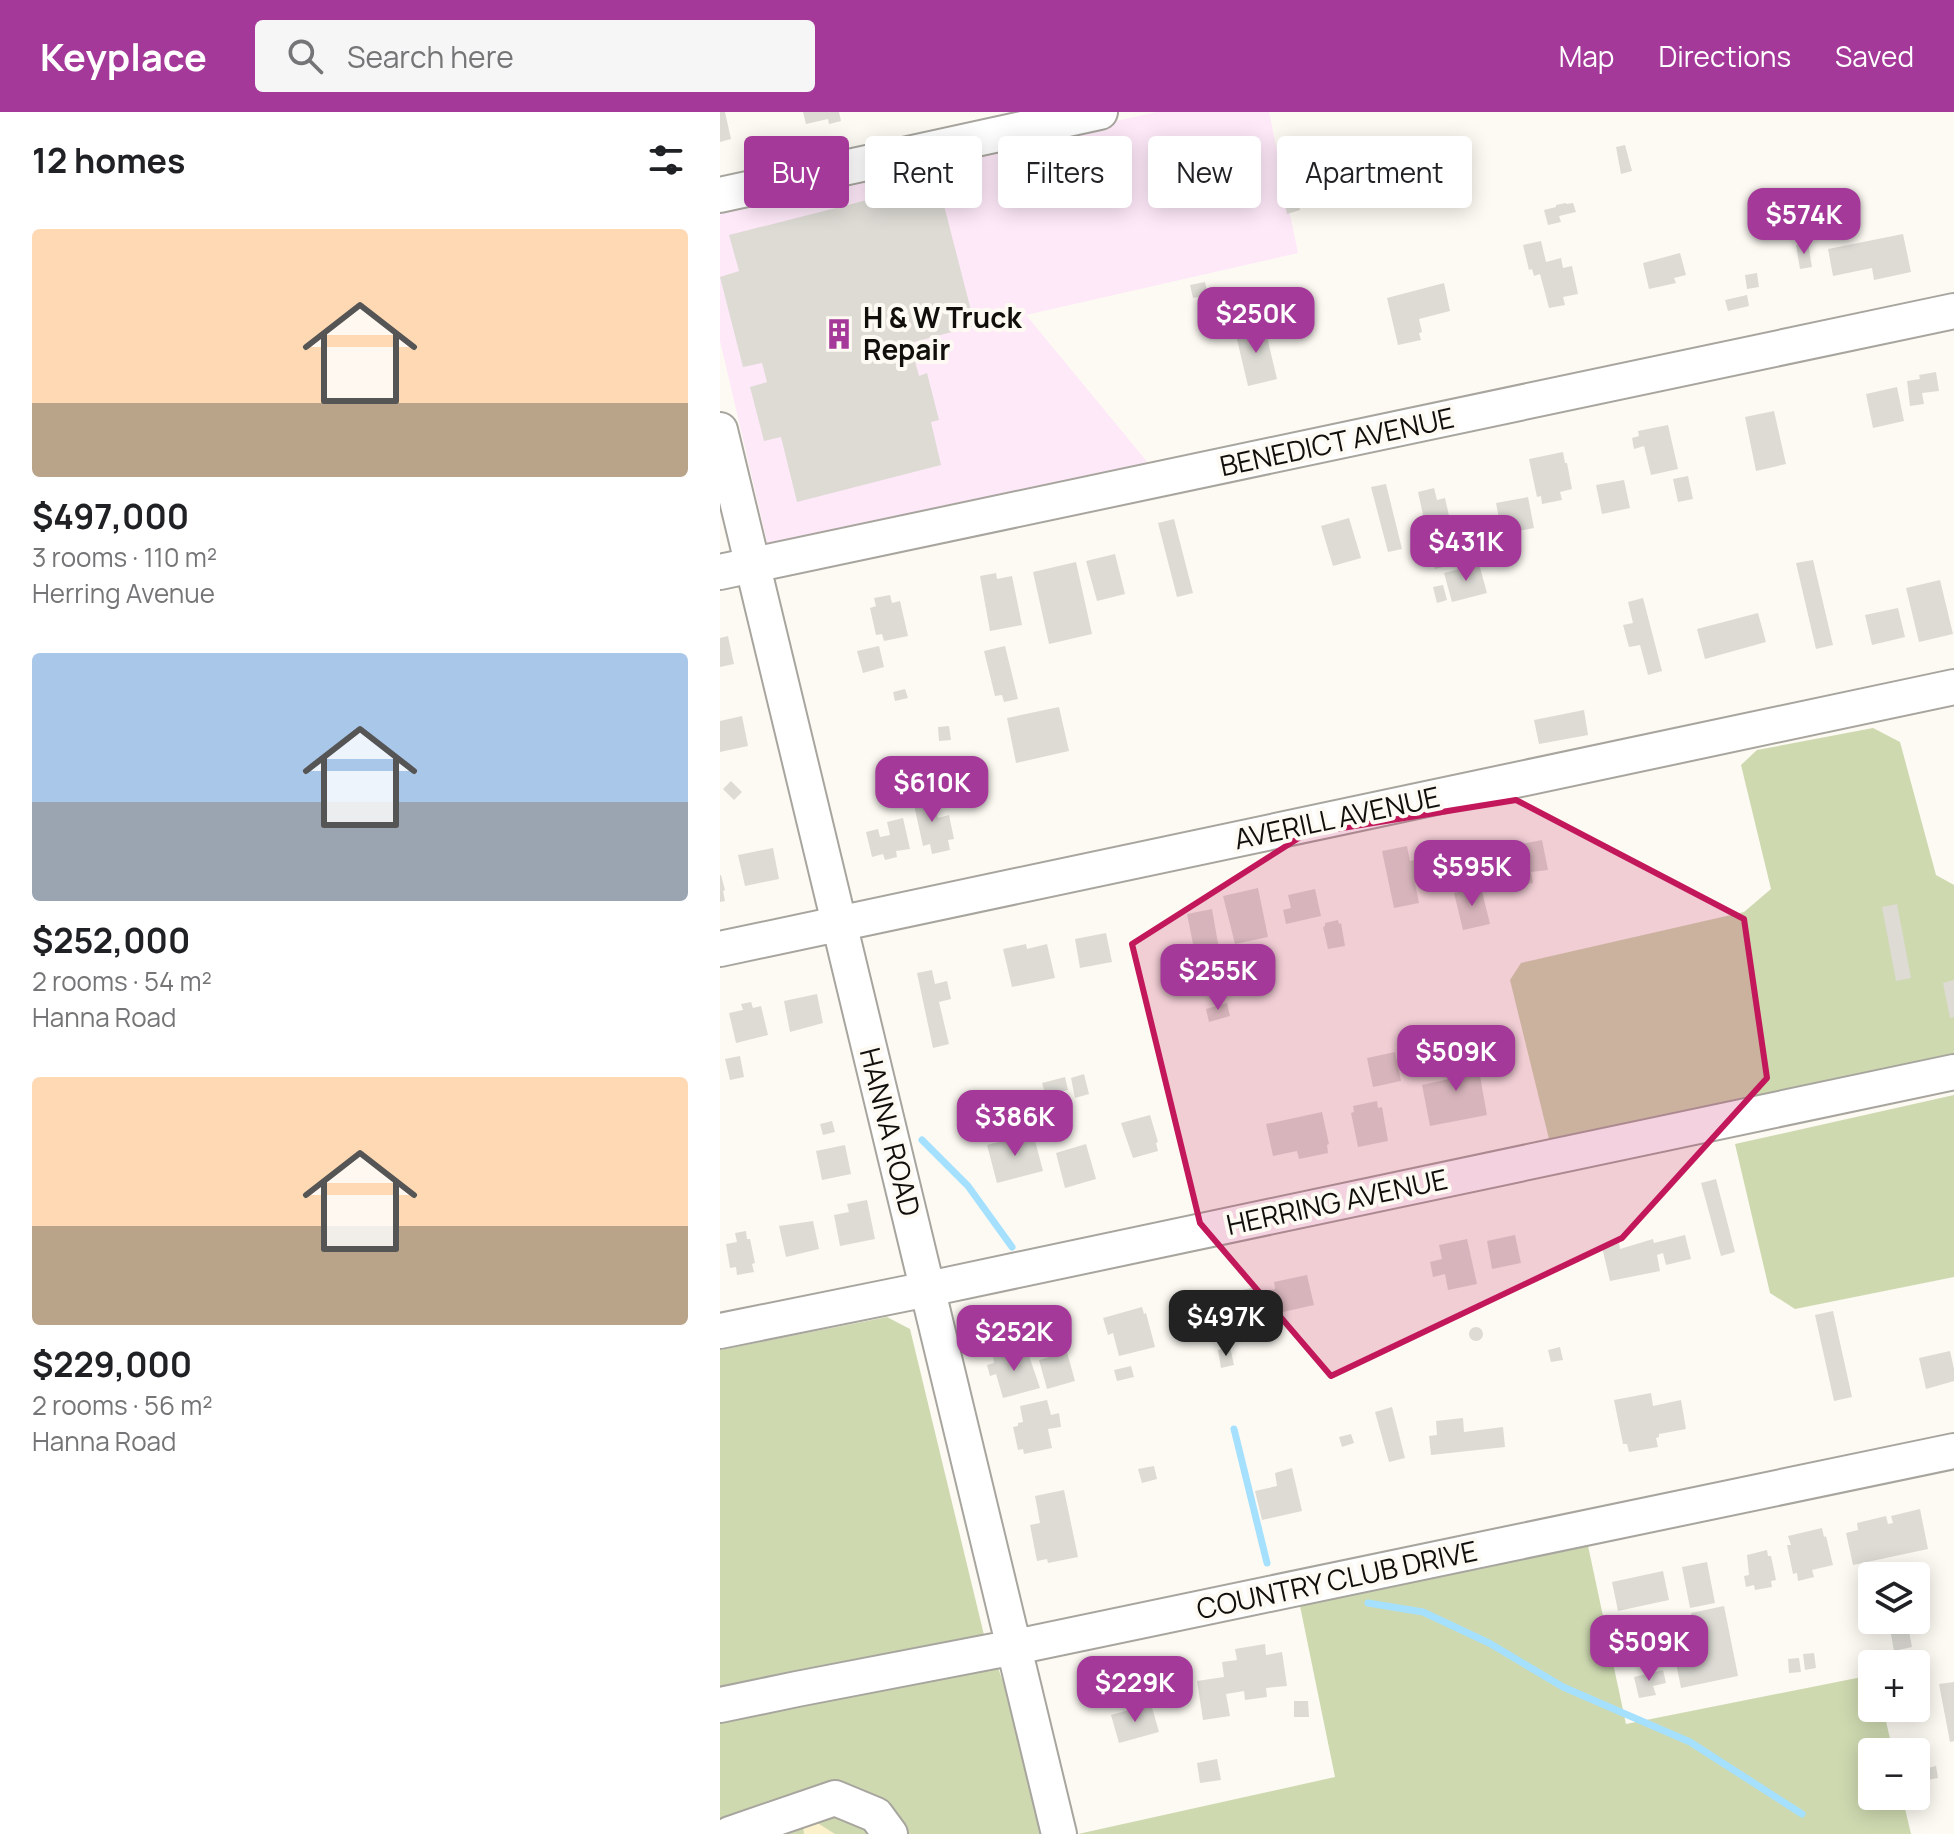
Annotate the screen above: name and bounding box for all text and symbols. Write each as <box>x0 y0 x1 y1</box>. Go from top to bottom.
search box <box>255 20 815 92</box>
text: Keyplace <box>40 30 207 82</box>
icon: search <box>283 34 327 78</box>
text: Search here <box>347 36 514 77</box>
text: Map <box>1559 37 1614 75</box>
text: Directions <box>1658 37 1791 75</box>
text: Saved <box>1835 37 1914 75</box>
chip: Buy <box>744 136 849 208</box>
chip: Rent <box>865 136 982 208</box>
chip: Filters <box>998 136 1132 208</box>
chip: New <box>1148 136 1261 208</box>
chip: Apartment <box>1277 136 1472 208</box>
text: 12 homes <box>32 137 185 183</box>
icon: filters <box>644 138 688 182</box>
pin: $574K <box>1748 188 1860 256</box>
text: $574K <box>1765 196 1843 232</box>
icon: home <box>288 281 432 425</box>
pin: $250K <box>1200 287 1312 355</box>
text: $250K <box>1216 295 1296 331</box>
place label: H & W Truck Repair <box>863 298 1022 368</box>
building icon: H & W Truck Repair <box>822 317 856 351</box>
street label: BENEDICT AVENUE <box>1216 398 1457 484</box>
text: $497,000 <box>32 493 189 539</box>
pin: $431K <box>1410 515 1522 583</box>
text: $431K <box>1428 523 1504 559</box>
text: 3 rooms · 110 m² <box>32 539 217 575</box>
text: Herring Avenue <box>32 575 215 611</box>
icon: home <box>288 705 432 849</box>
pin: $610K <box>876 756 988 824</box>
text: $610K <box>893 764 971 800</box>
street label: AVERILL AVENUE <box>1231 777 1443 857</box>
pin: $595K <box>1416 840 1528 908</box>
text: $595K <box>1432 848 1512 884</box>
text: $252,000 <box>32 917 190 963</box>
pin: $255K <box>1162 944 1274 1012</box>
text: $255K <box>1178 952 1258 988</box>
text: 2 rooms · 54 m² <box>32 963 212 999</box>
text: Hanna Road <box>32 999 176 1035</box>
pin: $509K <box>1400 1025 1512 1093</box>
text: $509K <box>1415 1033 1497 1069</box>
street label: HANNA ROAD <box>852 1043 930 1220</box>
pin: $386K <box>959 1090 1071 1158</box>
text: $386K <box>975 1098 1055 1134</box>
icon: home <box>288 1129 432 1273</box>
street label: HERRING AVENUE <box>1223 1159 1451 1243</box>
pin: $497K <box>1170 1290 1282 1358</box>
text: $497K <box>1187 1298 1265 1334</box>
pin: $252K <box>958 1305 1070 1373</box>
text: $252K <box>975 1313 1053 1349</box>
text: $229,000 <box>32 1341 192 1387</box>
text: 2 rooms · 56 m² <box>32 1387 213 1423</box>
text: Hanna Road <box>32 1423 176 1459</box>
street label: COUNTRY CLUB DRIVE <box>1193 1531 1481 1627</box>
map controls <box>1858 1562 1930 1810</box>
button: layers <box>1858 1562 1930 1634</box>
pin: $509K <box>1593 1615 1705 1683</box>
text: $509K <box>1608 1623 1690 1659</box>
button: + <box>1858 1650 1930 1722</box>
pin: $229K <box>1079 1656 1191 1724</box>
text: $229K <box>1095 1664 1175 1700</box>
button: − <box>1858 1738 1930 1810</box>

